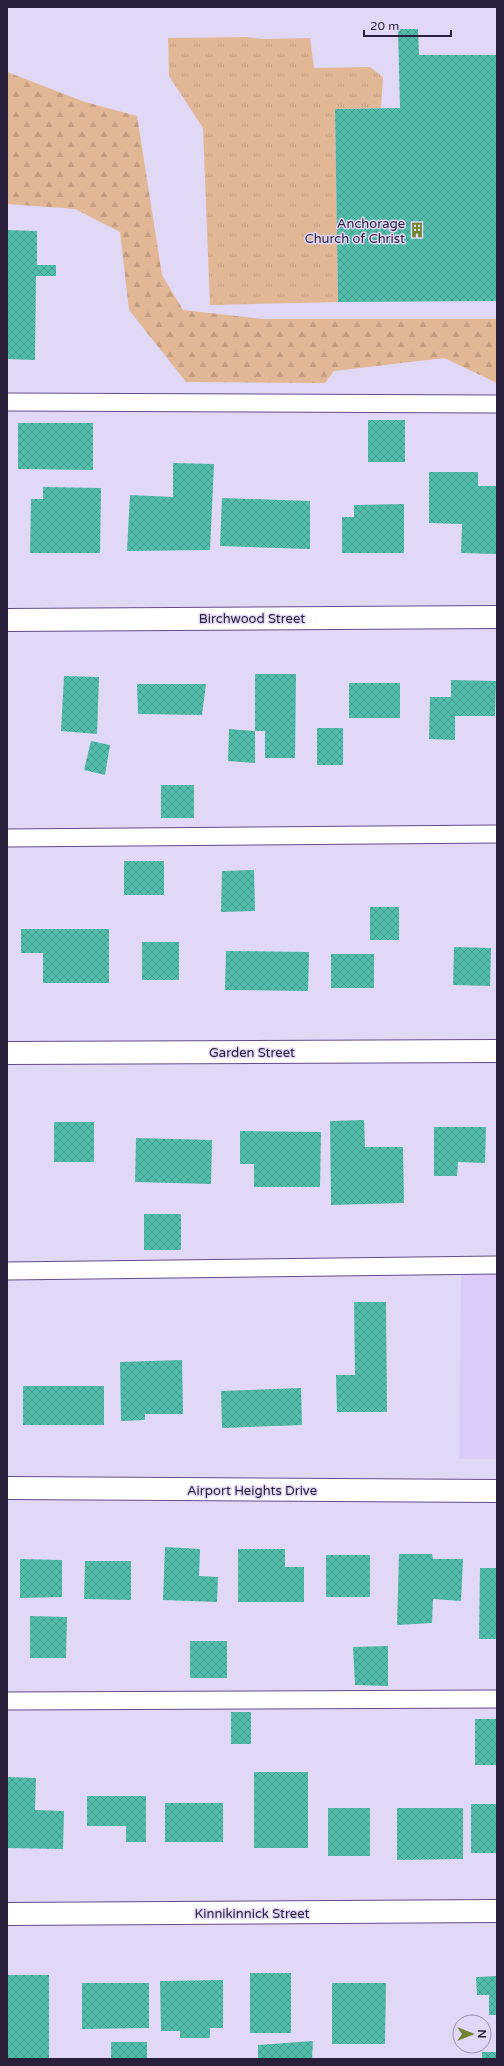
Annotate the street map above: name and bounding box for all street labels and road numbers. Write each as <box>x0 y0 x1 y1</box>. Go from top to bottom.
street label: Birchwood Street <box>199 611 305 627</box>
street label: Garden Street <box>209 1045 295 1061</box>
street label: Airport Heights Drive <box>187 1483 317 1499</box>
street label: Kinnikinnick Street <box>195 1906 310 1922</box>

